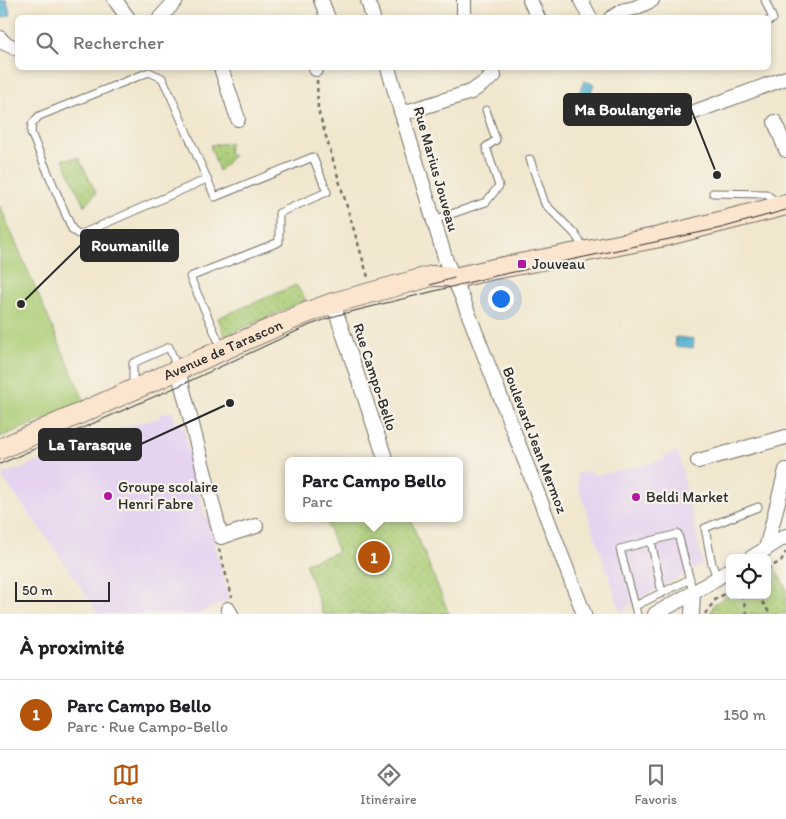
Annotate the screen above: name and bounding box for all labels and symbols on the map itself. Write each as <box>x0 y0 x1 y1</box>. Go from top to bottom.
callout: Ma Boulangerie <box>564 94 691 125</box>
text: Ma Boulangerie <box>575 100 682 120</box>
street label: Rue Marius Jouveau <box>410 104 462 234</box>
callout: Roumanille <box>81 230 178 261</box>
text: Roumanille <box>91 236 169 255</box>
place label: Jouveau <box>532 255 585 273</box>
marker: Jouveau <box>516 258 528 270</box>
your location <box>488 286 514 312</box>
street label: Avenue de Tarascon <box>161 315 286 384</box>
street label: Rue Campo-Bello <box>349 321 401 433</box>
street label: Boulevard Jean Mermoz <box>499 364 571 516</box>
callout: La Tarasque <box>39 429 141 460</box>
text: La Tarasque <box>48 435 132 455</box>
place label: Groupe scolaire Henri Fabre <box>118 478 218 513</box>
place label: Beldi Market <box>646 488 729 506</box>
marker: Groupe scolaire Henri Fabre <box>102 490 114 502</box>
marker: Beldi Market <box>630 491 642 503</box>
pin: 1 <box>358 538 390 576</box>
scale bar <box>15 579 110 602</box>

